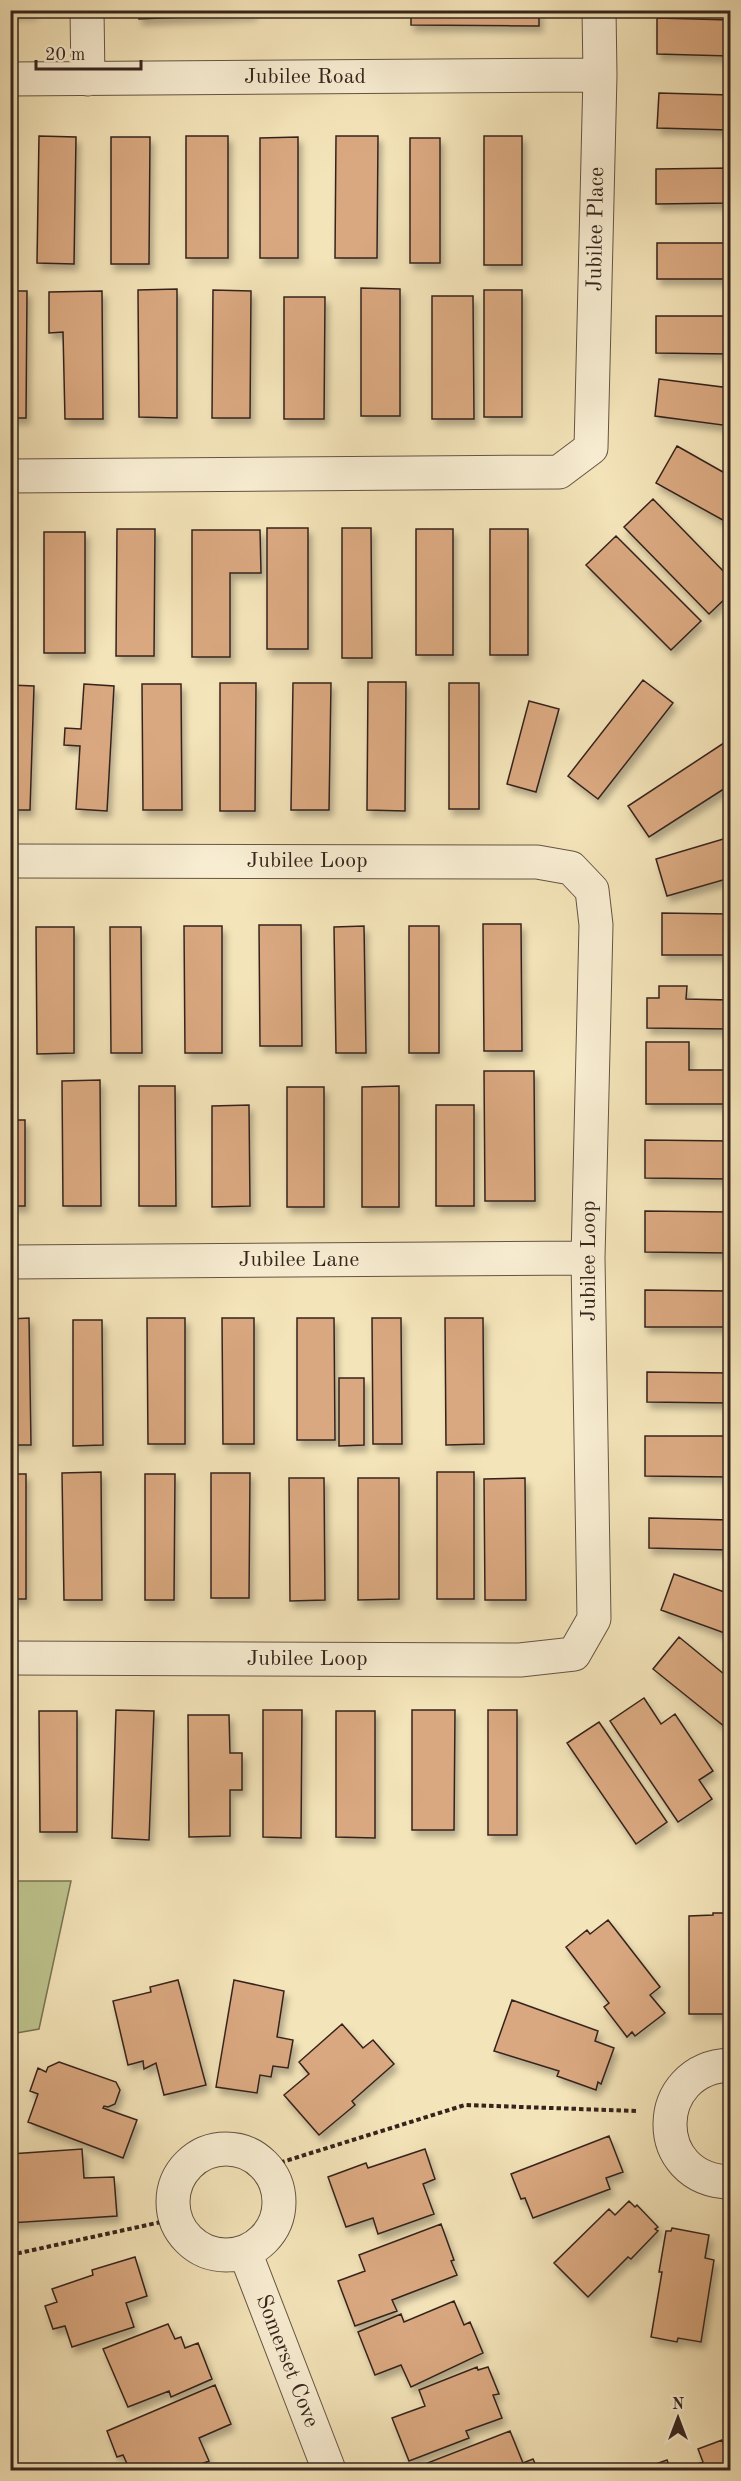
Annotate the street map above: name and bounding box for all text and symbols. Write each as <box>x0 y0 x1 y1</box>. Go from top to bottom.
scale bar <box>36 33 141 71</box>
text: 20 m <box>45 46 85 64</box>
street label: Jubilee Road <box>244 66 366 88</box>
street label: Jubilee Place <box>584 166 608 292</box>
street label: Jubilee Loop <box>246 850 368 872</box>
street label: Jubilee Loop <box>578 1200 600 1322</box>
street label: Jubilee Lane <box>239 1249 359 1271</box>
street label: Jubilee Loop <box>246 1648 368 1670</box>
street label: Somerset Cove <box>252 2292 322 2430</box>
north arrow <box>648 2388 708 2448</box>
text: N <box>672 2397 685 2413</box>

